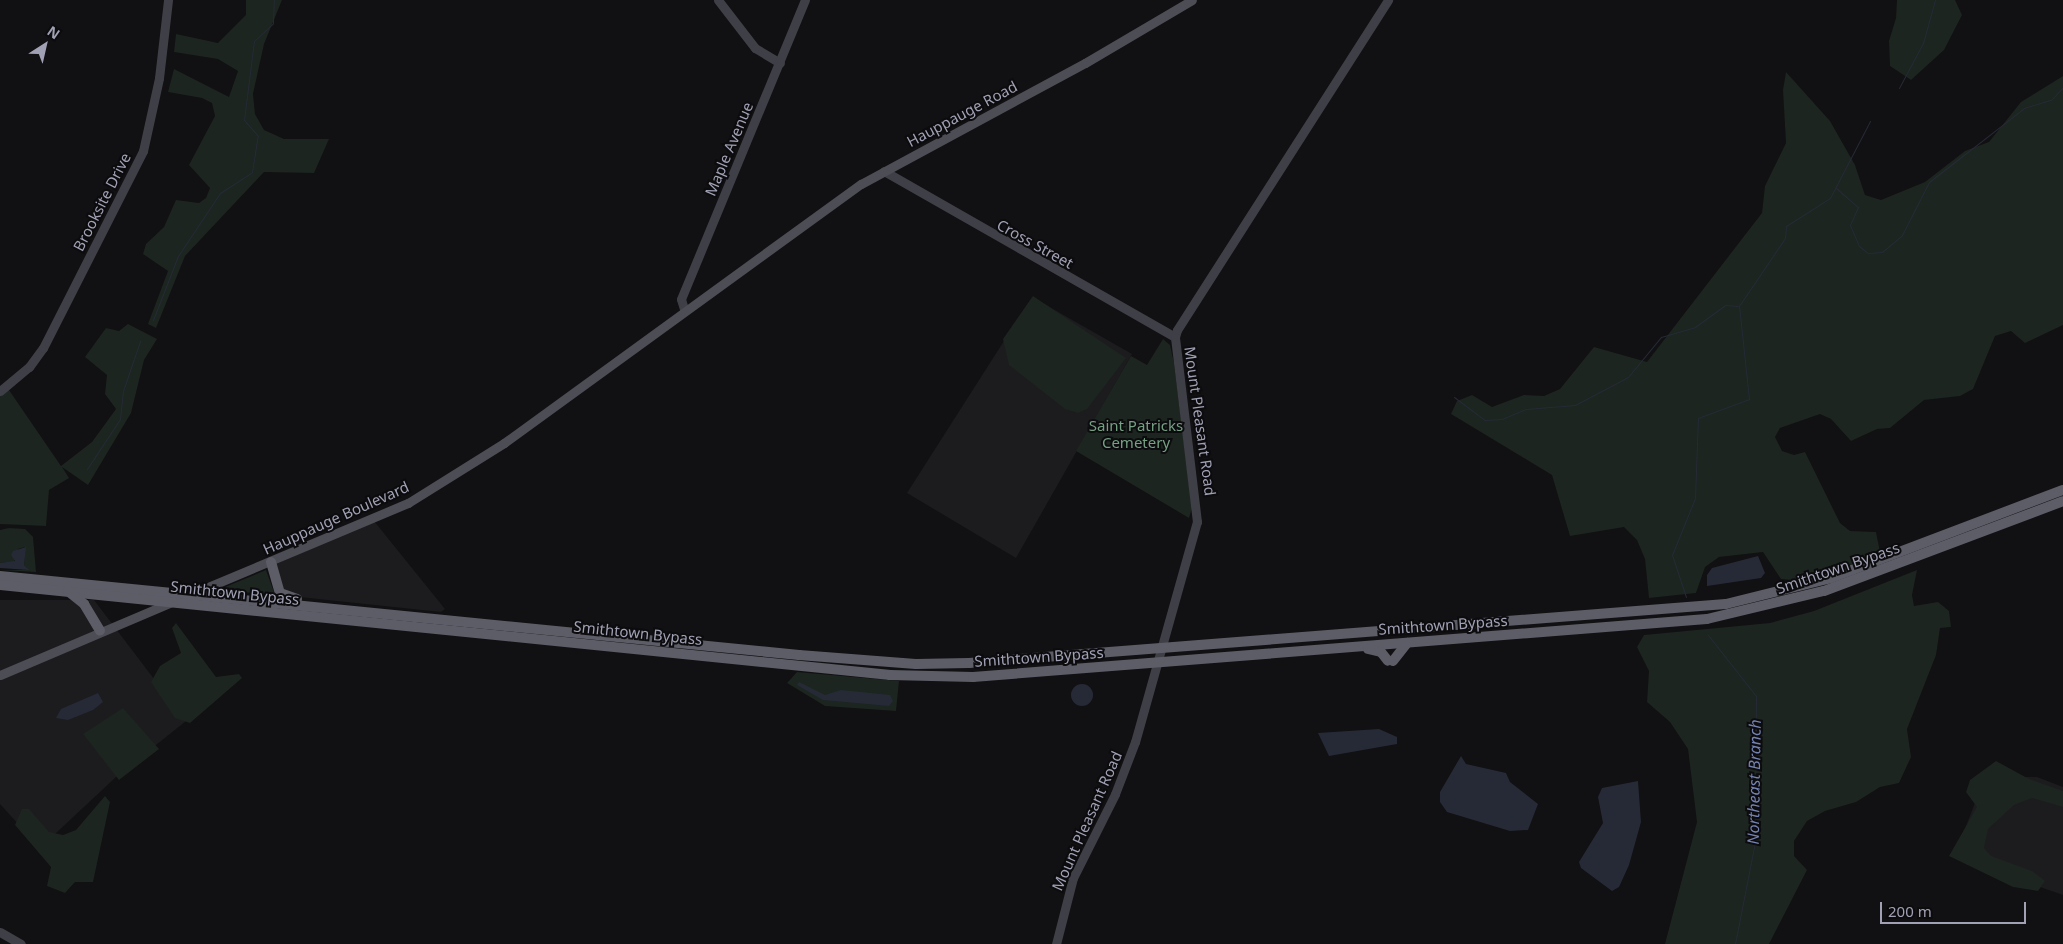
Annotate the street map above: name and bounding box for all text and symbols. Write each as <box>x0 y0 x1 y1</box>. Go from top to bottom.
north arrow <box>20 20 70 70</box>
text: N <box>44 21 64 43</box>
street label: Hauppauge Road <box>904 77 1020 151</box>
street label: Maple Avenue <box>701 99 757 199</box>
street label: Brooksite Drive <box>70 150 134 254</box>
street label: Cross Street <box>994 216 1076 272</box>
street label: Mount Pleasant Road <box>1181 345 1219 497</box>
park label: Saint Patricks Cemetery <box>1089 416 1183 451</box>
street label: Hauppauge Boulevard <box>260 478 412 558</box>
street label: Smithtown Bypass <box>1774 538 1902 598</box>
street label: Smithtown Bypass <box>170 577 300 609</box>
street label: Smithtown Bypass <box>1378 612 1508 638</box>
street label: Smithtown Bypass <box>573 617 703 649</box>
street label: Smithtown Bypass <box>974 644 1104 670</box>
water label: Northeast Branch <box>1743 719 1765 845</box>
street label: Mount Pleasant Road <box>1048 749 1126 893</box>
scale bar <box>1883 892 2029 924</box>
text: 200 m <box>1888 901 1932 921</box>

